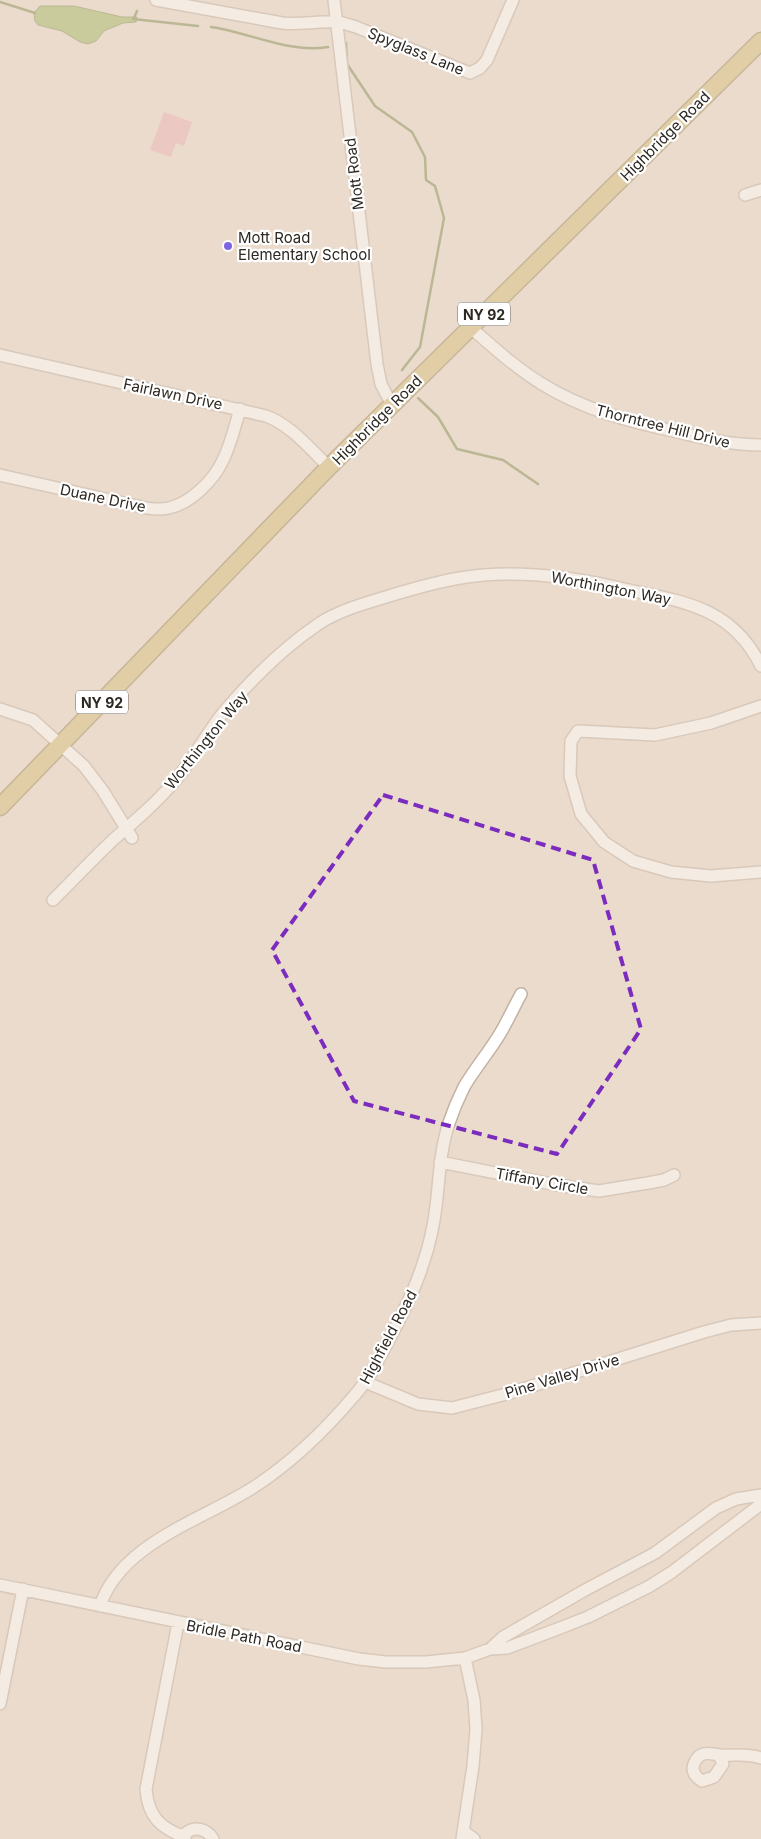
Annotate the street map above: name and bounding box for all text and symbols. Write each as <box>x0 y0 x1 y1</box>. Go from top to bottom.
street label: Spyglass Lane <box>365 23 467 79</box>
street label: Highbridge Road <box>616 87 714 185</box>
street label: Mott Road <box>340 137 368 211</box>
place label: Mott Road Elementary School <box>238 228 371 264</box>
marker: Mott Road Elementary School <box>222 240 234 252</box>
road number: NY 92 <box>458 302 510 326</box>
street label: Highbridge Road <box>328 371 426 469</box>
street label: Fairlawn Drive <box>122 374 224 414</box>
street label: Thorntree Hill Drive <box>594 400 732 452</box>
street label: Duane Drive <box>58 480 148 516</box>
street label: Worthington Way <box>549 567 673 609</box>
street label: Worthington Way <box>160 686 252 793</box>
road number: NY 92 <box>76 690 128 714</box>
street label: Tiffany Circle <box>494 1163 590 1199</box>
street label: Highfield Road <box>355 1287 421 1387</box>
street label: Pine Valley Drive <box>502 1350 622 1402</box>
street label: Bridle Path Road <box>185 1615 303 1657</box>

